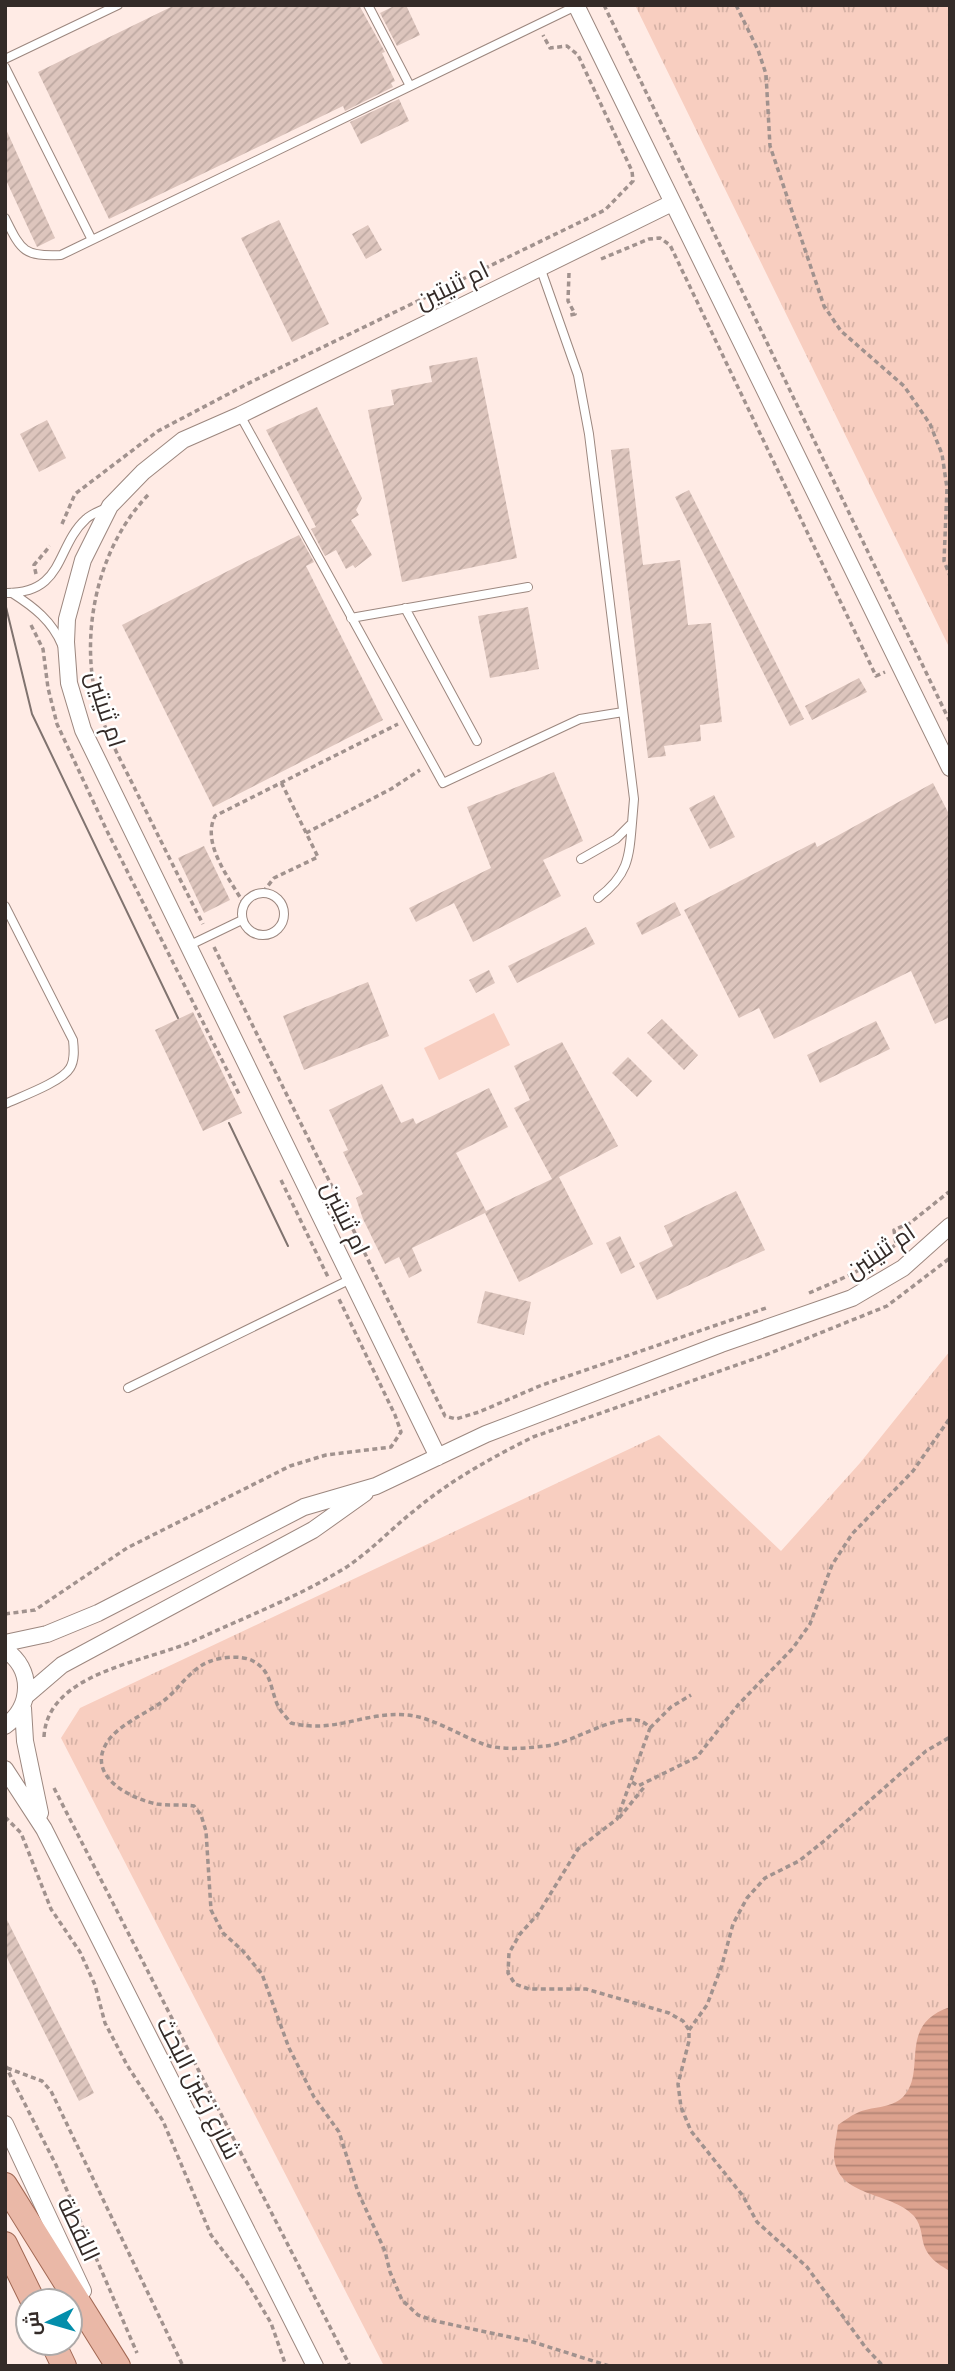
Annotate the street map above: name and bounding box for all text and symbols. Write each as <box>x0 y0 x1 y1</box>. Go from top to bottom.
street label: ام ثنيتين <box>410 255 494 317</box>
street label: ام ثنيتين <box>78 667 132 751</box>
street label: ام ثنيتين <box>314 1176 376 1260</box>
street label: ام ثنيتين <box>839 1217 922 1287</box>
street label: شارع زغين البحث <box>149 2012 247 2165</box>
street label: اللقطة <box>52 2192 106 2266</box>
north arrow <box>14 2287 84 2357</box>
text: ش <box>20 2310 45 2337</box>

